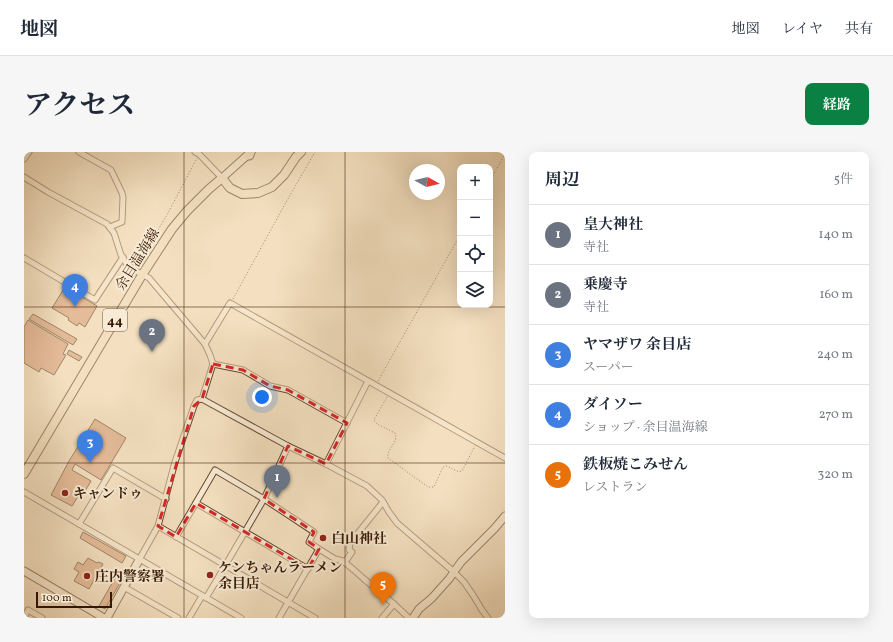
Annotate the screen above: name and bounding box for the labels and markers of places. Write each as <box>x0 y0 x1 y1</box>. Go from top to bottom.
pin: 4 <box>62 274 88 307</box>
pin: 2 <box>139 319 165 352</box>
pin: 3 <box>77 430 103 463</box>
pin: 1 <box>264 465 290 498</box>
place label: キャンドゥ <box>73 485 143 504</box>
marker: キャンドゥ <box>60 488 70 498</box>
place label: 白山神社 <box>331 530 387 549</box>
marker: 白山神社 <box>318 533 328 543</box>
place label: ケンちゃんラーメン 余目店 <box>218 559 343 594</box>
place label: 庄内警察署 <box>95 568 165 587</box>
marker: ケンちゃんラーメン 余目店 <box>205 570 215 580</box>
marker: 庄内警察署 <box>82 571 92 581</box>
pin: 5 <box>370 572 396 605</box>

